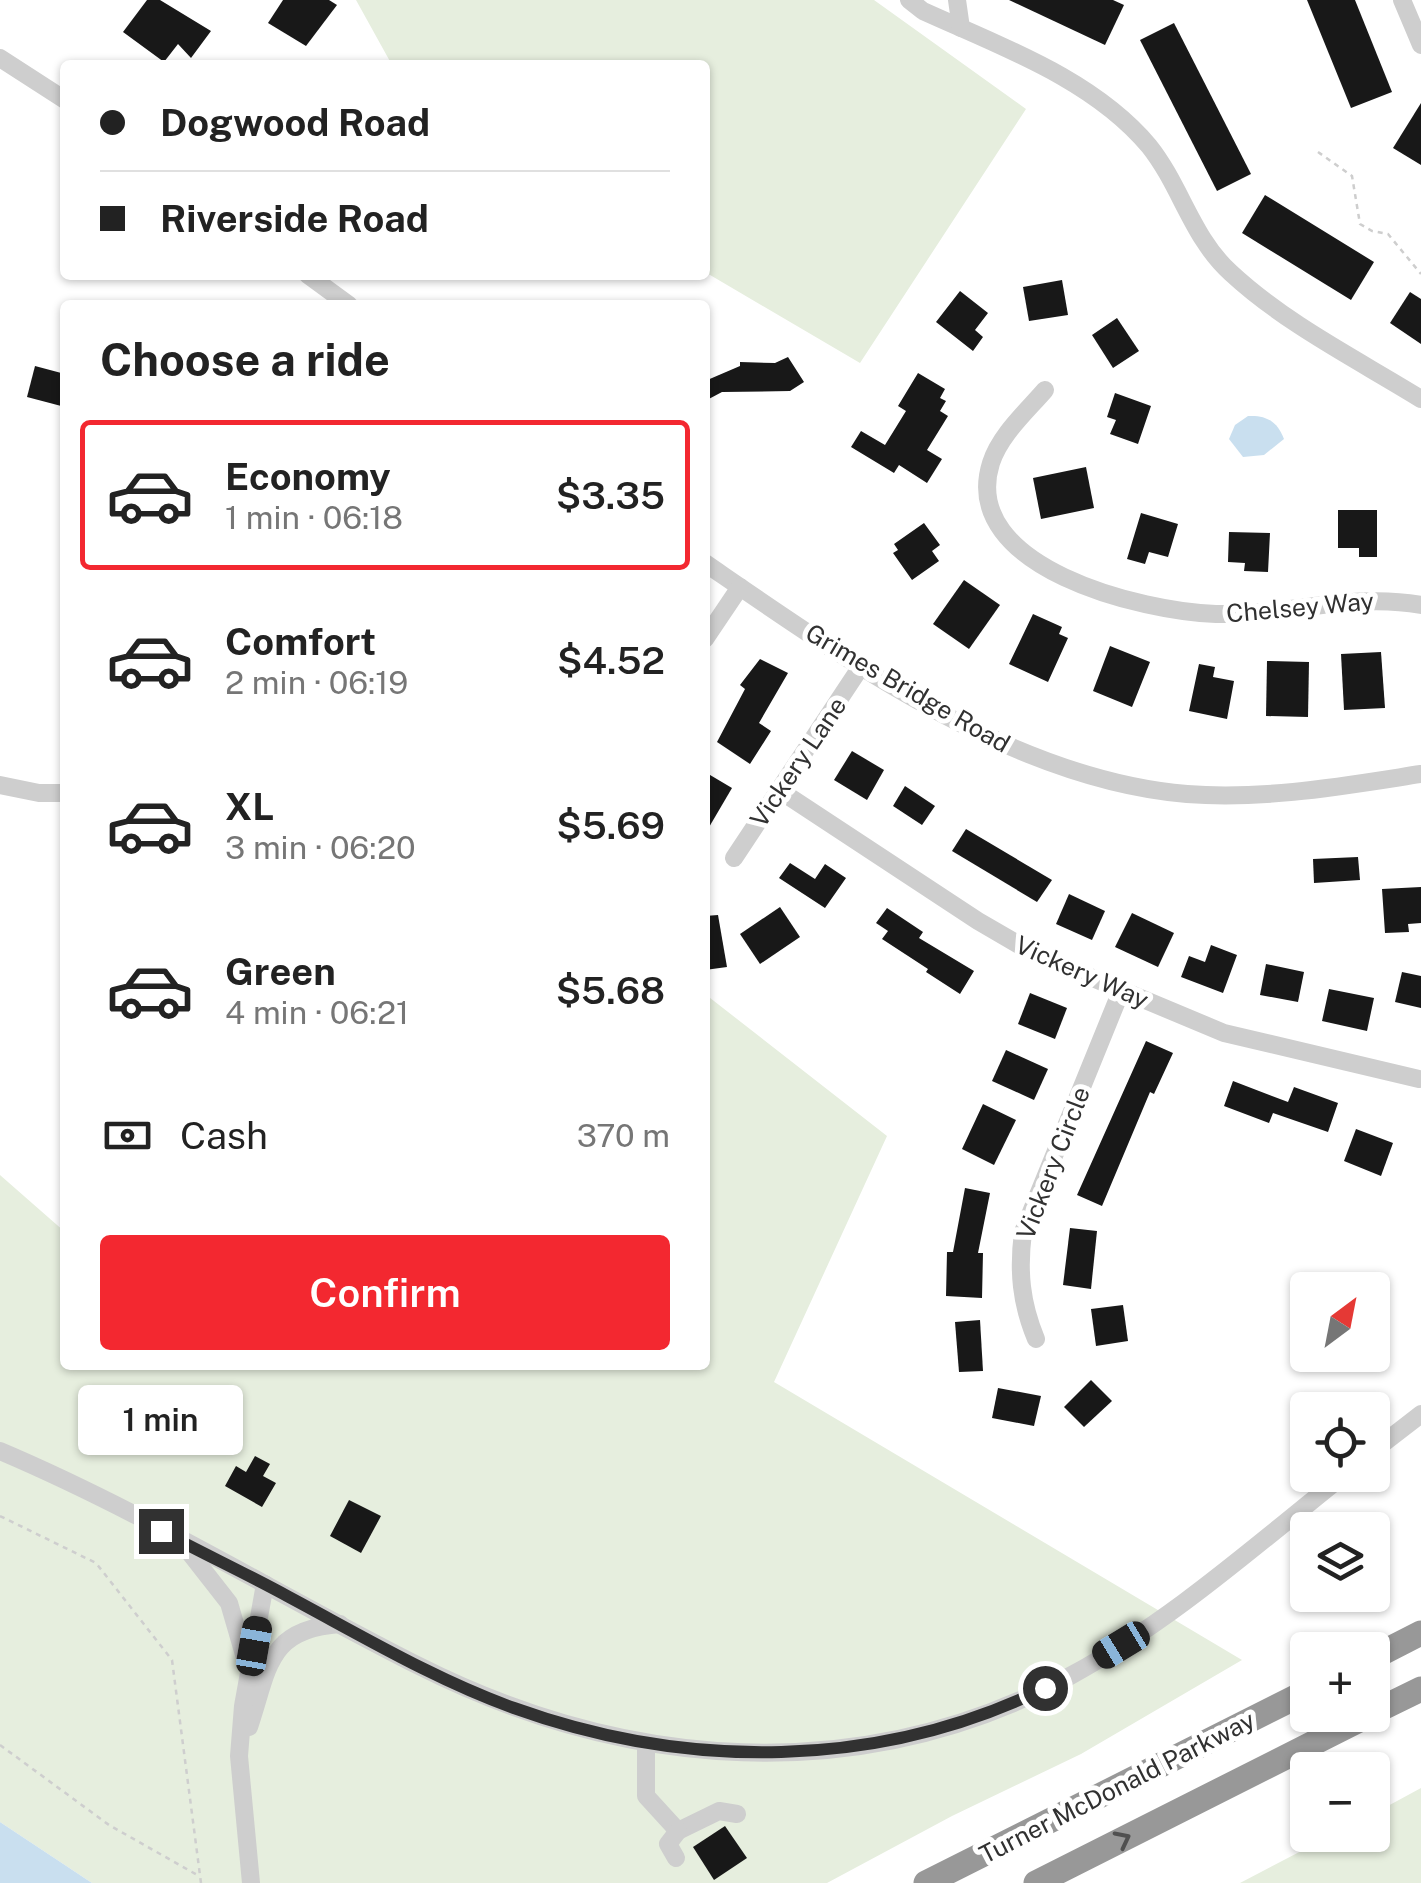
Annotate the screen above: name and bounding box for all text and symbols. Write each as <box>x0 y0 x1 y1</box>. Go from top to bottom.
text: Dogwood Road <box>160 100 430 145</box>
text: Riverside Road <box>160 196 429 241</box>
text: Choose a ride <box>100 333 390 386</box>
icon: car <box>105 450 195 540</box>
text: Economy <box>225 454 391 499</box>
text: $3.35 <box>556 473 665 518</box>
text: 1 min · 06:18 <box>225 499 403 536</box>
street label: Chelsey Way <box>1225 586 1375 628</box>
icon: car <box>105 615 195 705</box>
street label: Grimes Bridge Road <box>801 617 1015 759</box>
text: Comfort <box>225 619 376 664</box>
text: $4.52 <box>557 638 665 683</box>
text: 2 min · 06:19 <box>225 664 408 701</box>
street label: Vickery Lane <box>744 691 852 833</box>
icon: car <box>105 780 195 870</box>
text: XL <box>225 784 274 829</box>
text: $5.69 <box>556 803 665 848</box>
text: 3 min · 06:20 <box>225 829 416 866</box>
street label: Vickery Way <box>1011 929 1153 1015</box>
icon: car <box>105 945 195 1035</box>
text: Green <box>225 949 336 994</box>
text: $5.68 <box>556 968 665 1013</box>
text: 4 min · 06:21 <box>225 994 409 1031</box>
street label: Vickery Circle <box>1010 1082 1096 1244</box>
icon: cash <box>100 1108 155 1163</box>
text: Cash <box>180 1113 268 1158</box>
text: 370 m <box>577 1117 670 1154</box>
button: Confirm <box>100 1235 670 1350</box>
north arrow <box>1290 1272 1390 1372</box>
map controls <box>1290 1272 1390 1852</box>
callout: 1 min <box>79 1386 244 1456</box>
button: locate <box>1290 1392 1390 1492</box>
text: 1 min <box>122 1401 199 1438</box>
route end <box>139 1509 184 1554</box>
button: layers <box>1290 1512 1390 1612</box>
car <box>234 1614 274 1678</box>
car <box>1088 1617 1154 1673</box>
button: + <box>1290 1632 1390 1732</box>
route start <box>1023 1666 1068 1711</box>
street label: Turner McDonald Parkway <box>974 1704 1260 1870</box>
button: − <box>1290 1752 1390 1852</box>
one-way arrow <box>1112 1832 1130 1851</box>

